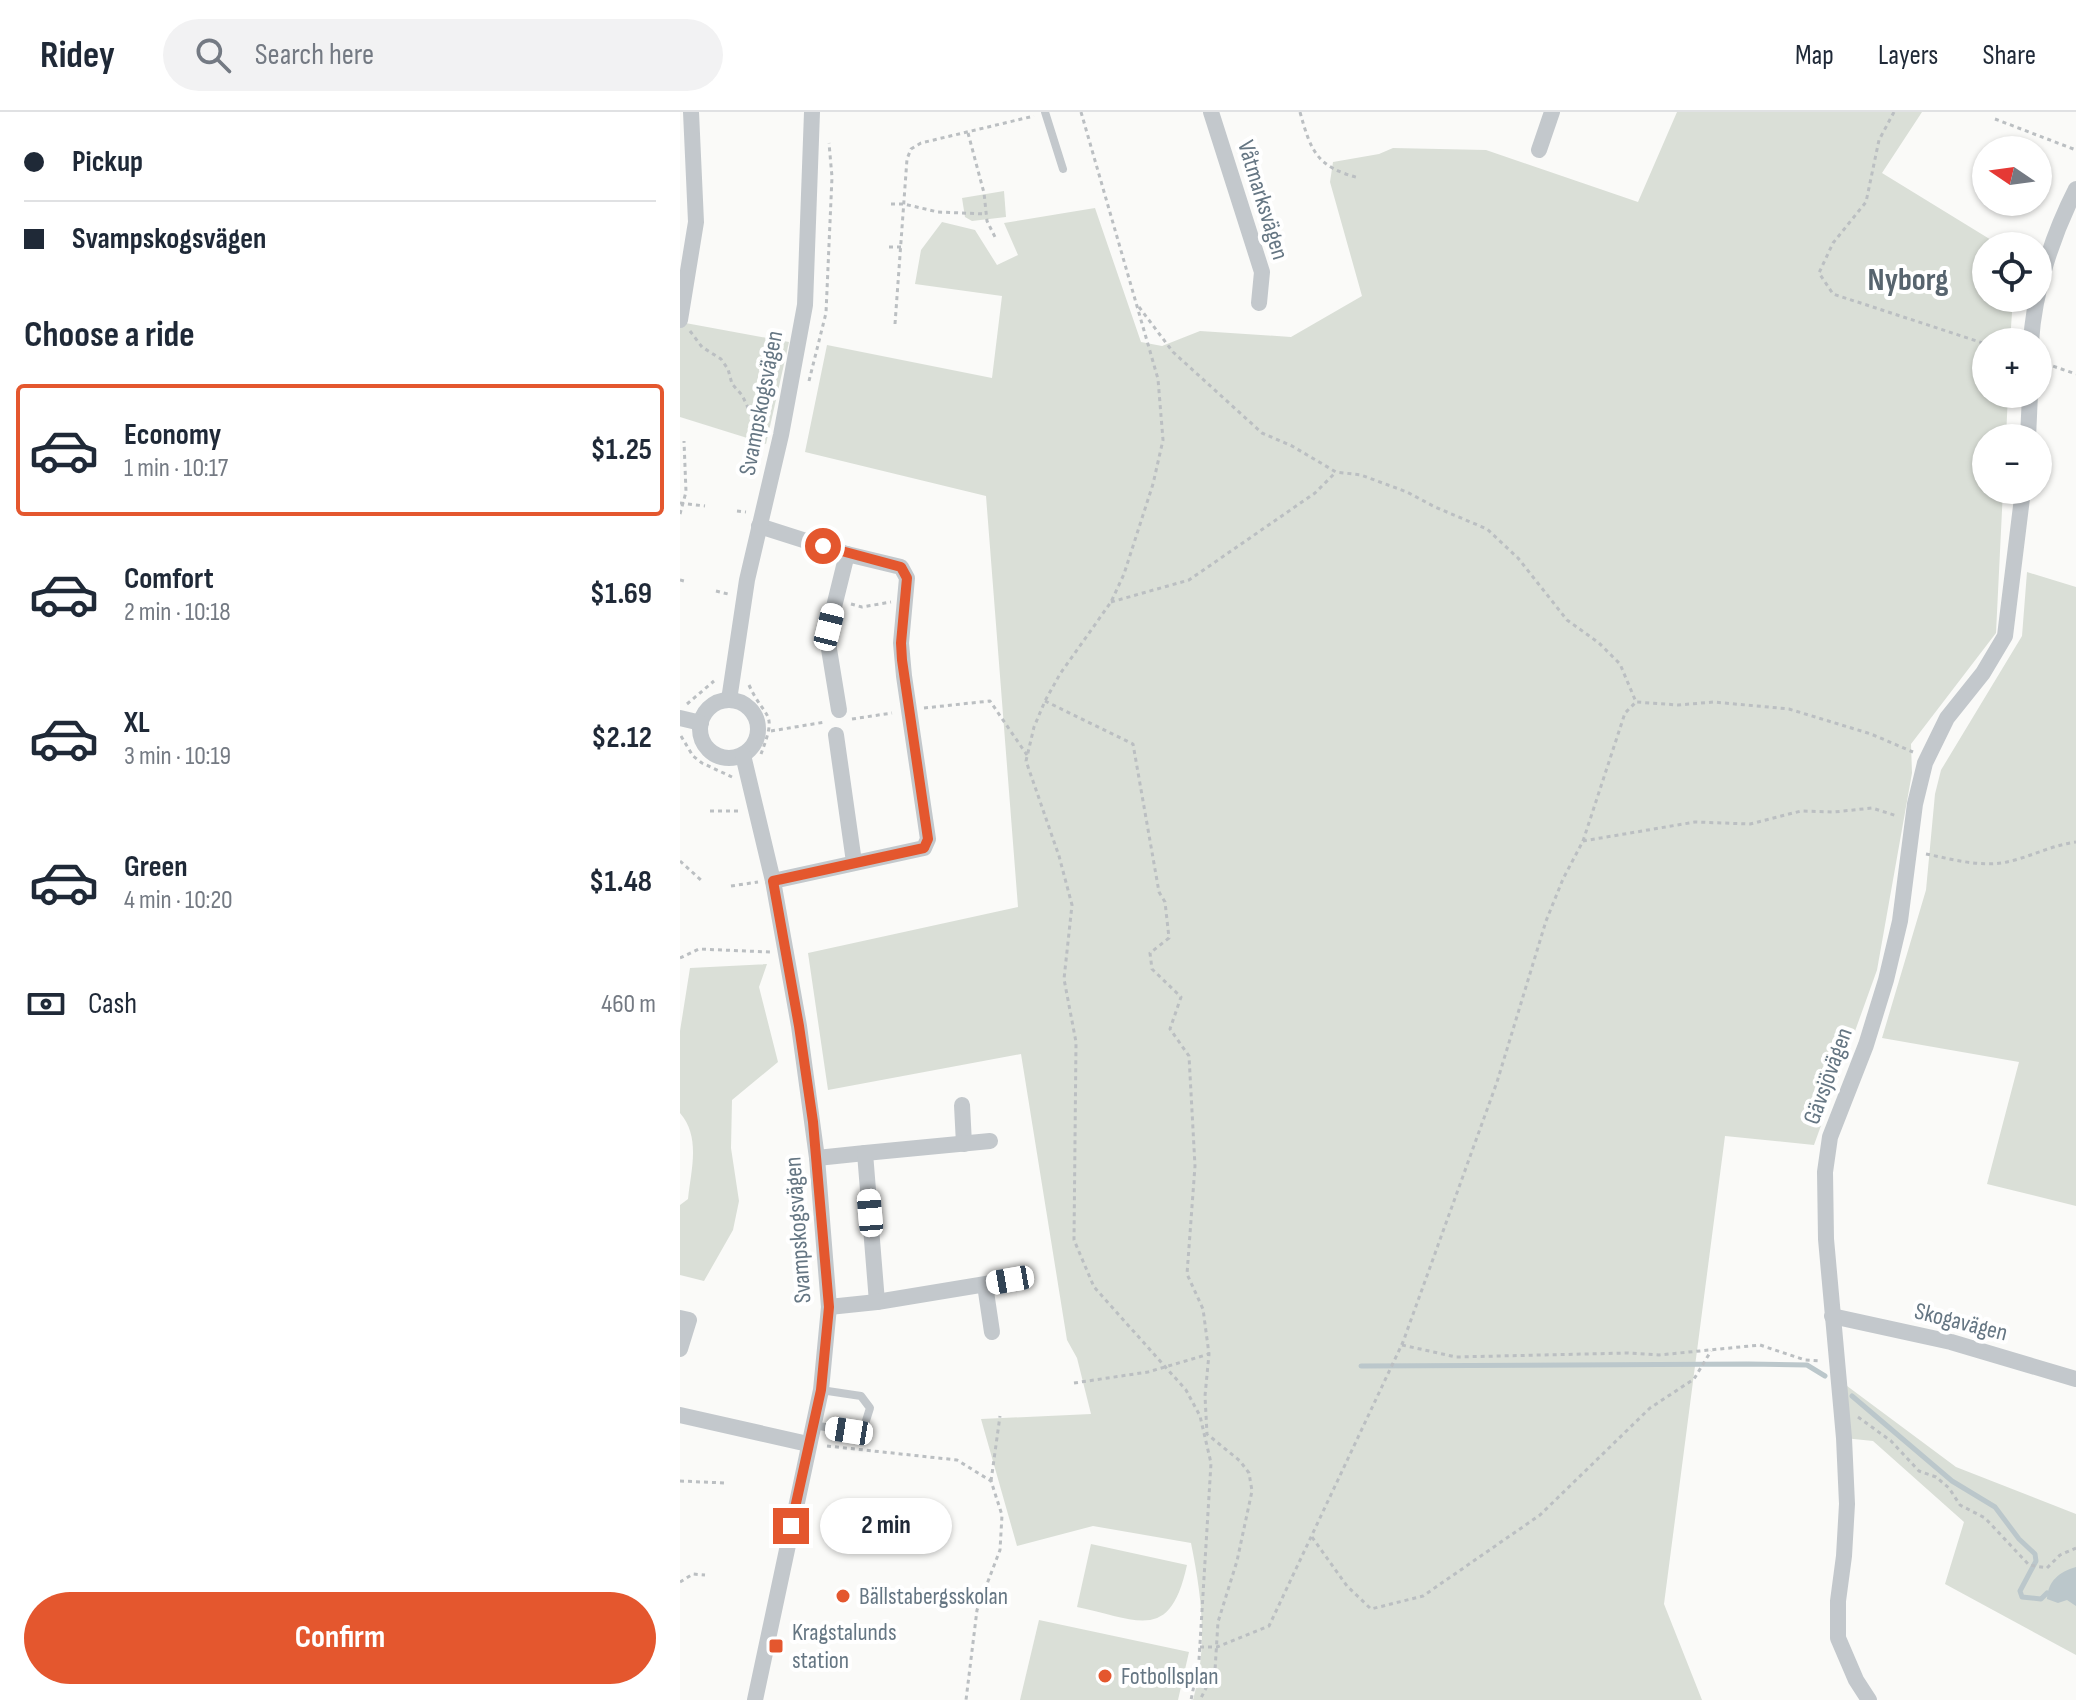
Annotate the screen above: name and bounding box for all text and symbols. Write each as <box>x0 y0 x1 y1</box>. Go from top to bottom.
search box <box>163 19 723 91</box>
text: Ridey <box>40 33 115 78</box>
icon: search <box>191 33 235 77</box>
text: Search here <box>255 37 374 73</box>
text: Map <box>1795 39 1834 72</box>
text: Layers <box>1878 39 1938 72</box>
text: Share <box>1982 39 2036 72</box>
north arrow <box>1972 136 2052 216</box>
map controls <box>1972 136 2052 504</box>
street label: Våtmarksvägen <box>1231 137 1295 263</box>
text: Pickup <box>72 144 143 180</box>
text: Svampskogsvägen <box>72 221 266 257</box>
button: locate <box>1972 232 2052 312</box>
district label: Nyborg <box>1868 261 1948 300</box>
text: Choose a ride <box>24 314 195 357</box>
street label: Svampskogsvägen <box>733 328 789 478</box>
button: + <box>1972 328 2052 408</box>
icon: car <box>28 414 100 486</box>
text: Economy <box>124 417 221 453</box>
button: − <box>1972 424 2052 504</box>
text: $1.25 <box>590 432 652 468</box>
text: 1 min · 10:17 <box>124 453 228 484</box>
route start <box>805 528 841 564</box>
icon: car <box>28 558 100 630</box>
text: Comfort <box>124 561 214 597</box>
text: $1.69 <box>590 576 652 612</box>
text: 2 min · 10:18 <box>124 597 231 628</box>
car <box>812 601 846 653</box>
icon: car <box>28 702 100 774</box>
text: XL <box>124 705 150 741</box>
text: $2.12 <box>591 720 652 756</box>
text: 3 min · 10:19 <box>124 741 231 772</box>
icon: car <box>28 846 100 918</box>
text: Green <box>124 849 188 885</box>
text: $1.48 <box>589 864 652 900</box>
text: 4 min · 10:20 <box>124 885 233 916</box>
icon: cash <box>24 982 68 1026</box>
text: Cash <box>88 986 137 1022</box>
text: 460 m <box>601 989 656 1020</box>
street label: Gävsjövägen <box>1797 1024 1859 1128</box>
street label: Svampskogsvägen <box>778 1156 818 1304</box>
car <box>856 1188 884 1238</box>
car <box>984 1264 1036 1296</box>
street label: Skogavägen <box>1911 1296 2011 1348</box>
car <box>823 1415 875 1447</box>
callout: 2 min <box>819 1498 951 1554</box>
route end <box>773 1508 809 1544</box>
text: 2 min <box>861 1510 911 1541</box>
place label: Bällstabergsskolan <box>859 1582 1008 1611</box>
marker: Bällstabergsskolan <box>834 1587 852 1605</box>
button: Confirm <box>24 1592 656 1684</box>
place label: Kragstalunds station <box>792 1618 897 1675</box>
marker: Kragstalunds station <box>767 1637 785 1655</box>
place label: Fotbollsplan <box>1121 1662 1218 1691</box>
marker: Fotbollsplan <box>1096 1667 1114 1685</box>

